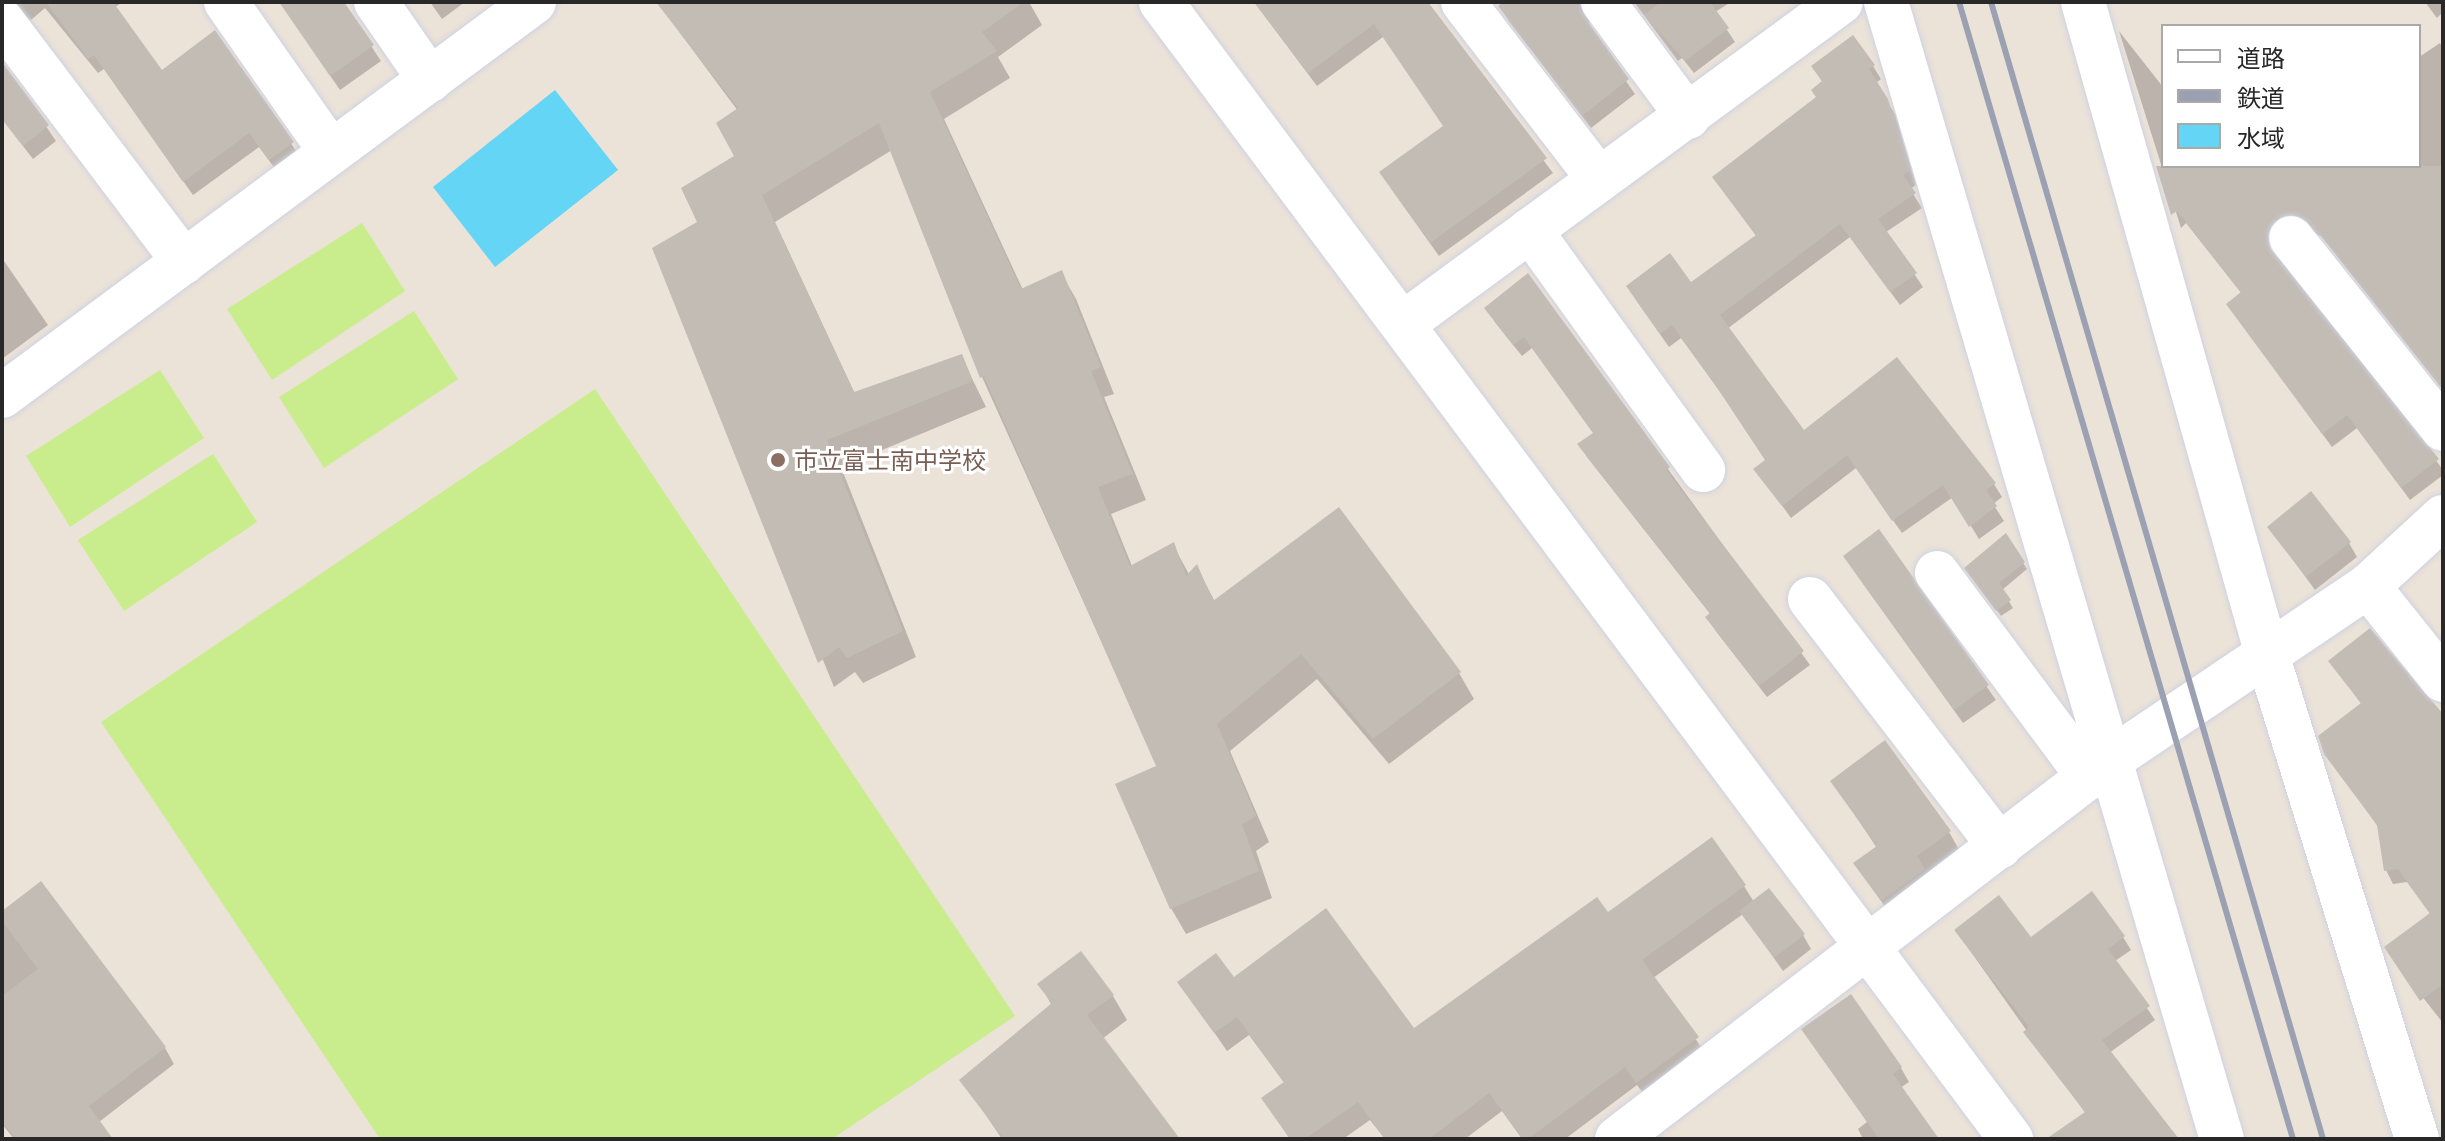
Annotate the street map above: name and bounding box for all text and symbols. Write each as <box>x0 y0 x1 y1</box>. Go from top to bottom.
legend <box>2161 24 2421 168</box>
text: 道路 <box>2237 41 2285 74</box>
text: 鉄道 <box>2237 81 2285 114</box>
text: 水域 <box>2237 121 2285 154</box>
place label: 市立富士南中学校 <box>794 446 986 474</box>
marker: 市立富士南中学校 <box>769 451 787 469</box>

